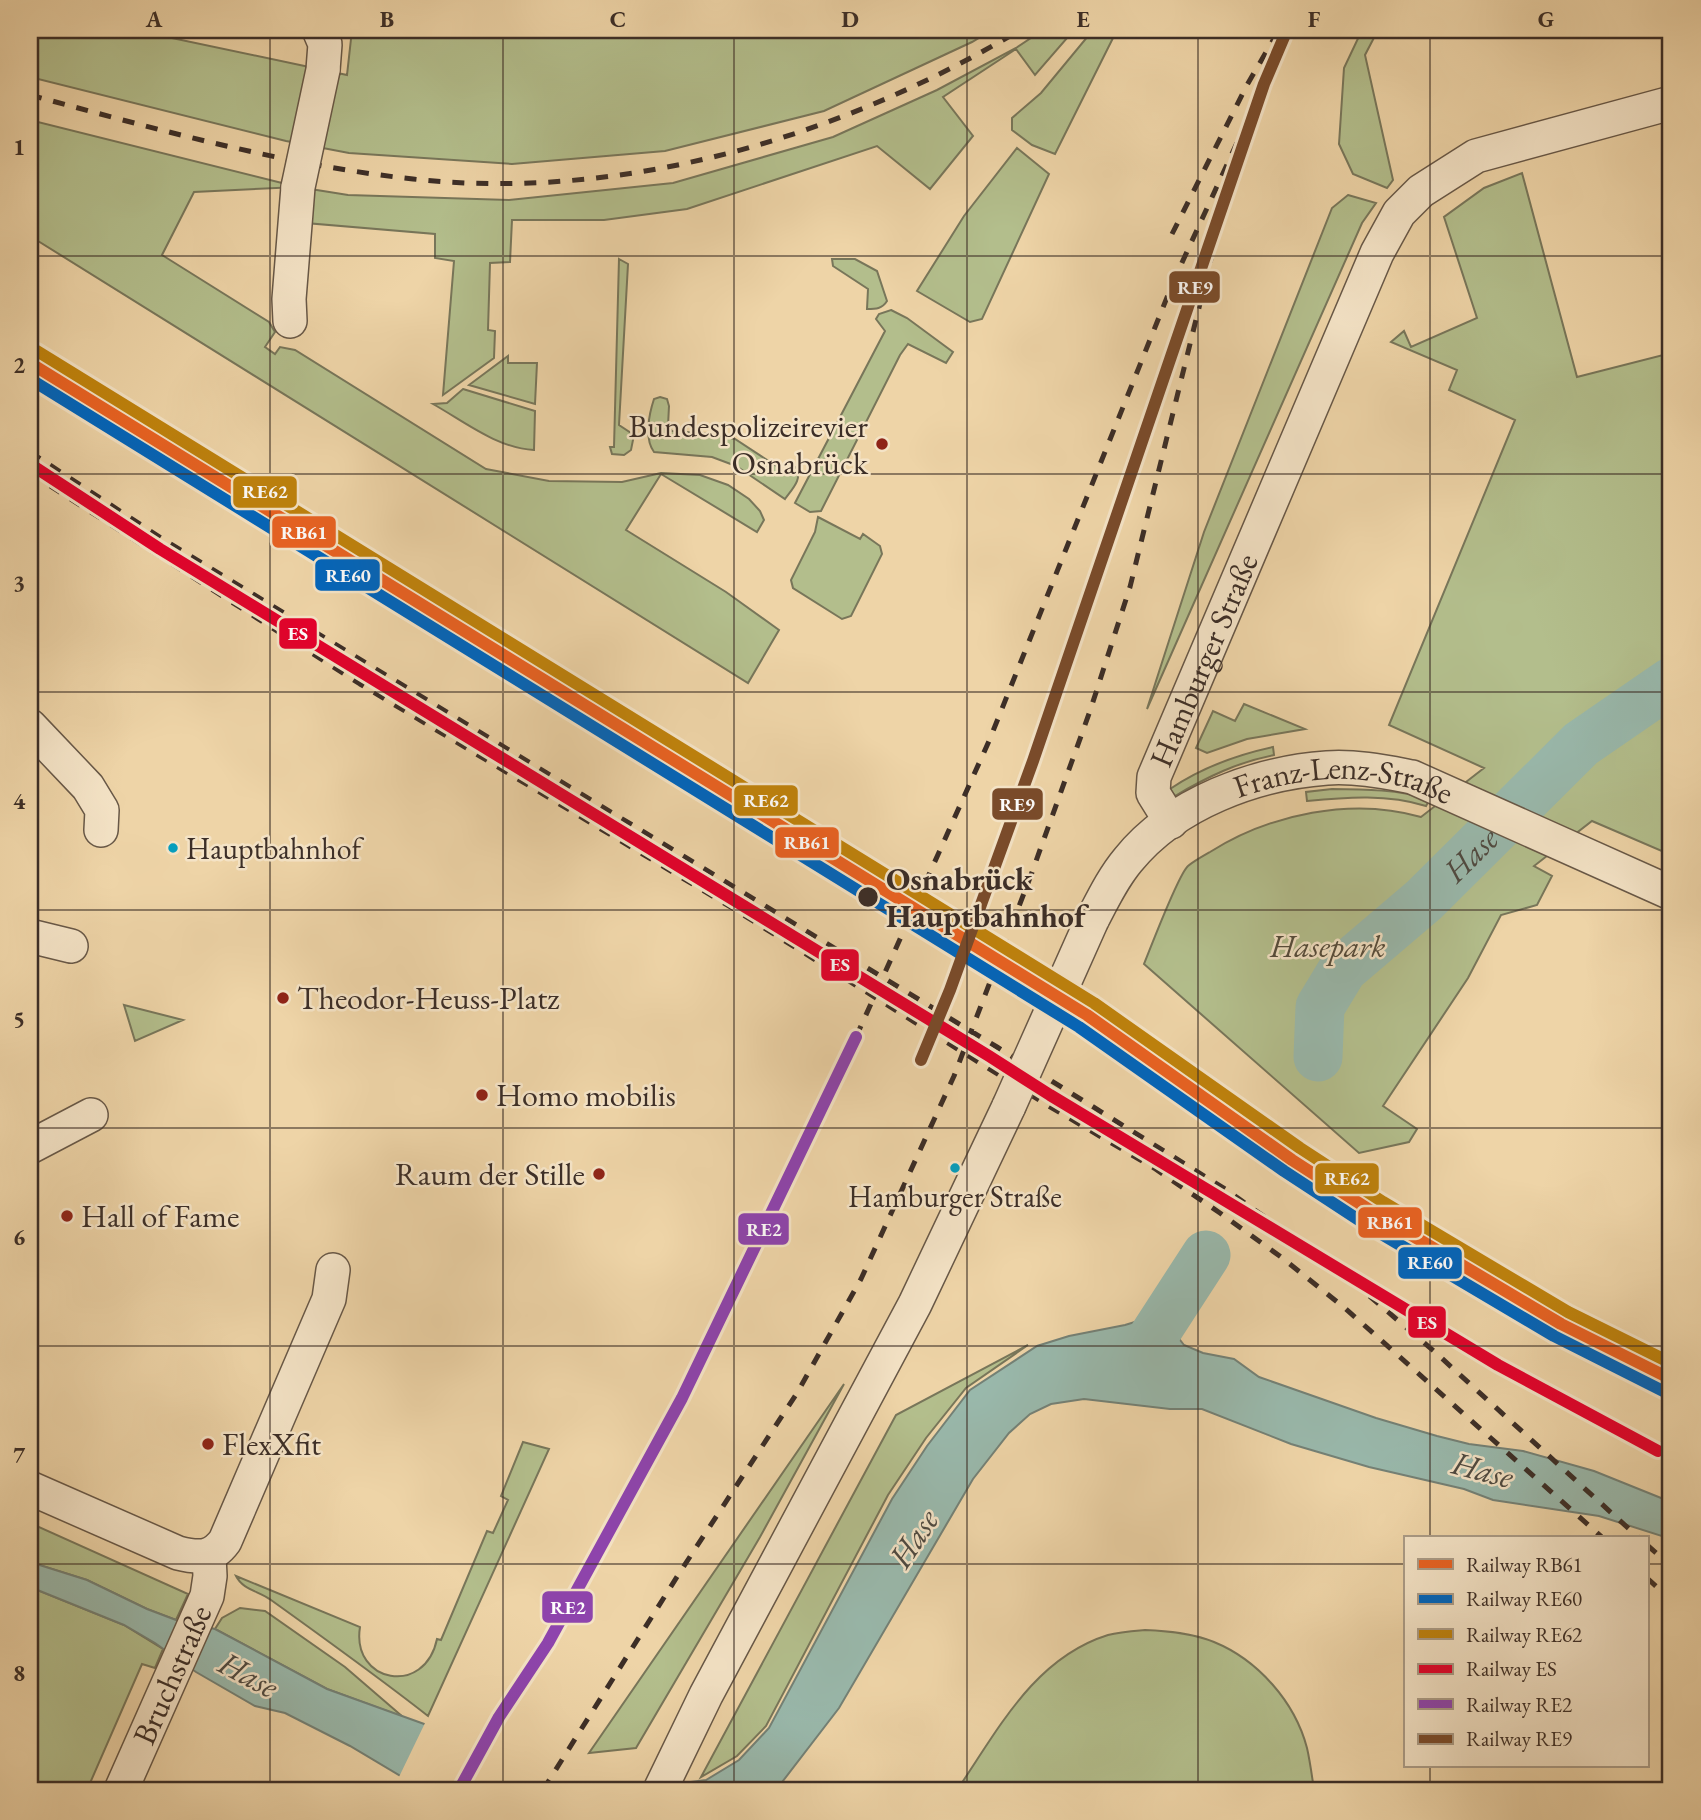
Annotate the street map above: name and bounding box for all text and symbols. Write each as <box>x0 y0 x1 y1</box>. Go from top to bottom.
text: A <box>145 4 163 34</box>
text: B <box>380 4 394 34</box>
text: C <box>610 4 626 34</box>
text: D <box>841 4 859 34</box>
text: E <box>1076 4 1090 34</box>
text: F <box>1308 4 1321 34</box>
text: G <box>1538 4 1554 34</box>
text: 1 <box>13 132 25 162</box>
line badge: RE9 <box>1168 270 1221 304</box>
text: RE9 <box>1177 275 1213 300</box>
text: 2 <box>13 350 25 380</box>
place label: Bundespolizeirevier Osnabrück <box>628 405 869 484</box>
marker: Bundespolizeirevier Osnabrück <box>874 436 890 452</box>
line badge: RE62 <box>232 475 298 509</box>
text: RE62 <box>242 479 288 504</box>
line badge: RB61 <box>271 515 337 549</box>
text: RB61 <box>281 520 327 545</box>
street label: Hamburger Straße <box>1140 547 1268 774</box>
line badge: RE60 <box>314 558 381 592</box>
text: RE60 <box>325 563 371 588</box>
text: 3 <box>13 568 25 598</box>
line badge: ES <box>278 617 318 650</box>
text: ES <box>288 621 308 646</box>
street label: Franz-Lenz-Straße <box>1228 746 1460 814</box>
line badge: RE62 <box>733 784 799 817</box>
text: 4 <box>13 786 26 816</box>
line badge: RE9 <box>991 787 1044 821</box>
text: RE62 <box>743 788 789 813</box>
text: RE9 <box>999 792 1035 817</box>
water label: Hase <box>1433 817 1508 892</box>
line badge: RB61 <box>774 826 840 859</box>
place label: Hauptbahnhof <box>186 829 364 868</box>
text: RB61 <box>784 830 830 855</box>
marker: Hauptbahnhof <box>166 841 180 855</box>
place label: Osnabrück Hauptbahnhof <box>886 858 1089 937</box>
marker: Osnabrück Hauptbahnhof <box>856 885 880 909</box>
park label: Hasepark <box>1269 925 1386 967</box>
line badge: ES <box>820 948 860 982</box>
text: ES <box>830 952 850 977</box>
place label: Theodor-Heuss-Platz <box>297 977 559 1019</box>
marker: Theodor-Heuss-Platz <box>275 990 291 1006</box>
text: 5 <box>13 1004 25 1034</box>
place label: Homo mobilis <box>496 1074 676 1116</box>
marker: Homo mobilis <box>474 1087 490 1103</box>
place label: Raum der Stille <box>395 1153 585 1195</box>
marker: Hamburger Straße <box>948 1161 962 1175</box>
line badge: RE62 <box>1314 1162 1380 1195</box>
marker: Raum der Stille <box>591 1166 607 1182</box>
text: RE62 <box>1324 1166 1370 1191</box>
place label: Hamburger Straße <box>848 1177 1062 1216</box>
place label: Hall of Fame <box>81 1195 239 1237</box>
line badge: RB61 <box>1357 1206 1423 1239</box>
marker: Hall of Fame <box>59 1208 75 1224</box>
text: RB61 <box>1367 1210 1413 1235</box>
line badge: RE2 <box>737 1212 790 1246</box>
text: RE2 <box>746 1217 782 1242</box>
text: 6 <box>13 1222 25 1252</box>
line badge: RE60 <box>1397 1246 1463 1280</box>
text: RE60 <box>1407 1250 1453 1275</box>
line badge: ES <box>1407 1305 1447 1339</box>
text: ES <box>1417 1310 1437 1335</box>
place label: FlexXfit <box>222 1423 321 1465</box>
marker: FlexXfit <box>200 1436 216 1452</box>
text: 7 <box>13 1440 26 1470</box>
water label: Hase <box>1447 1441 1519 1498</box>
water label: Hase <box>878 1500 949 1577</box>
legend <box>1404 1536 1648 1768</box>
text: Railway RB61 <box>1466 1551 1583 1578</box>
text: Railway RE60 <box>1466 1585 1582 1612</box>
line badge: RE2 <box>541 1590 594 1624</box>
text: RE2 <box>550 1595 586 1620</box>
street label: Bruchstraße <box>123 1598 221 1751</box>
text: Railway RE62 <box>1466 1621 1582 1648</box>
water label: Hase <box>211 1641 287 1708</box>
text: Railway ES <box>1466 1655 1557 1682</box>
text: 8 <box>13 1658 25 1688</box>
text: Railway RE2 <box>1466 1691 1572 1718</box>
text: Railway RE9 <box>1466 1725 1572 1752</box>

